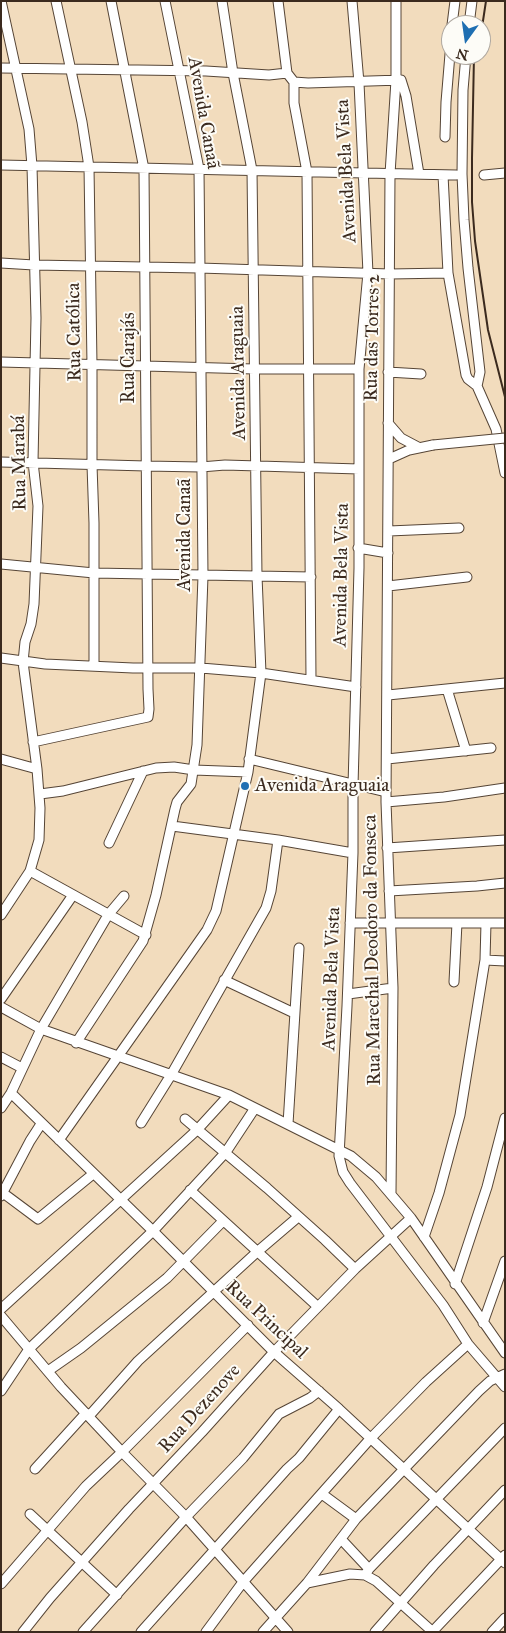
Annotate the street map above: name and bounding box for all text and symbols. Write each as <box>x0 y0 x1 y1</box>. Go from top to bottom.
north arrow <box>441 15 491 65</box>
text: N <box>455 44 470 64</box>
street label: Avenida Canaã <box>182 55 224 171</box>
street label: Avenida Bela Vista <box>332 99 362 243</box>
street label: Rua das Torres 2 <box>360 274 386 402</box>
street label: Rua Católica <box>63 282 87 382</box>
street label: Avenida Araguaia <box>226 306 252 440</box>
street label: Rua Carajás <box>118 312 140 404</box>
street label: Rua Marabá <box>8 415 32 511</box>
street label: Avenida Canaã <box>174 478 196 592</box>
street label: Avenida Bela Vista <box>329 503 355 647</box>
place label: Avenida Araguaia <box>255 775 389 797</box>
marker: Avenida Araguaia <box>239 780 251 792</box>
street label: Rua Marechal Deodoro da Fonseca <box>359 814 387 1086</box>
street label: Avenida Bela Vista <box>318 907 346 1051</box>
street label: Rua Principal <box>220 1276 312 1364</box>
street label: Rua Dezenove <box>154 1360 246 1458</box>

